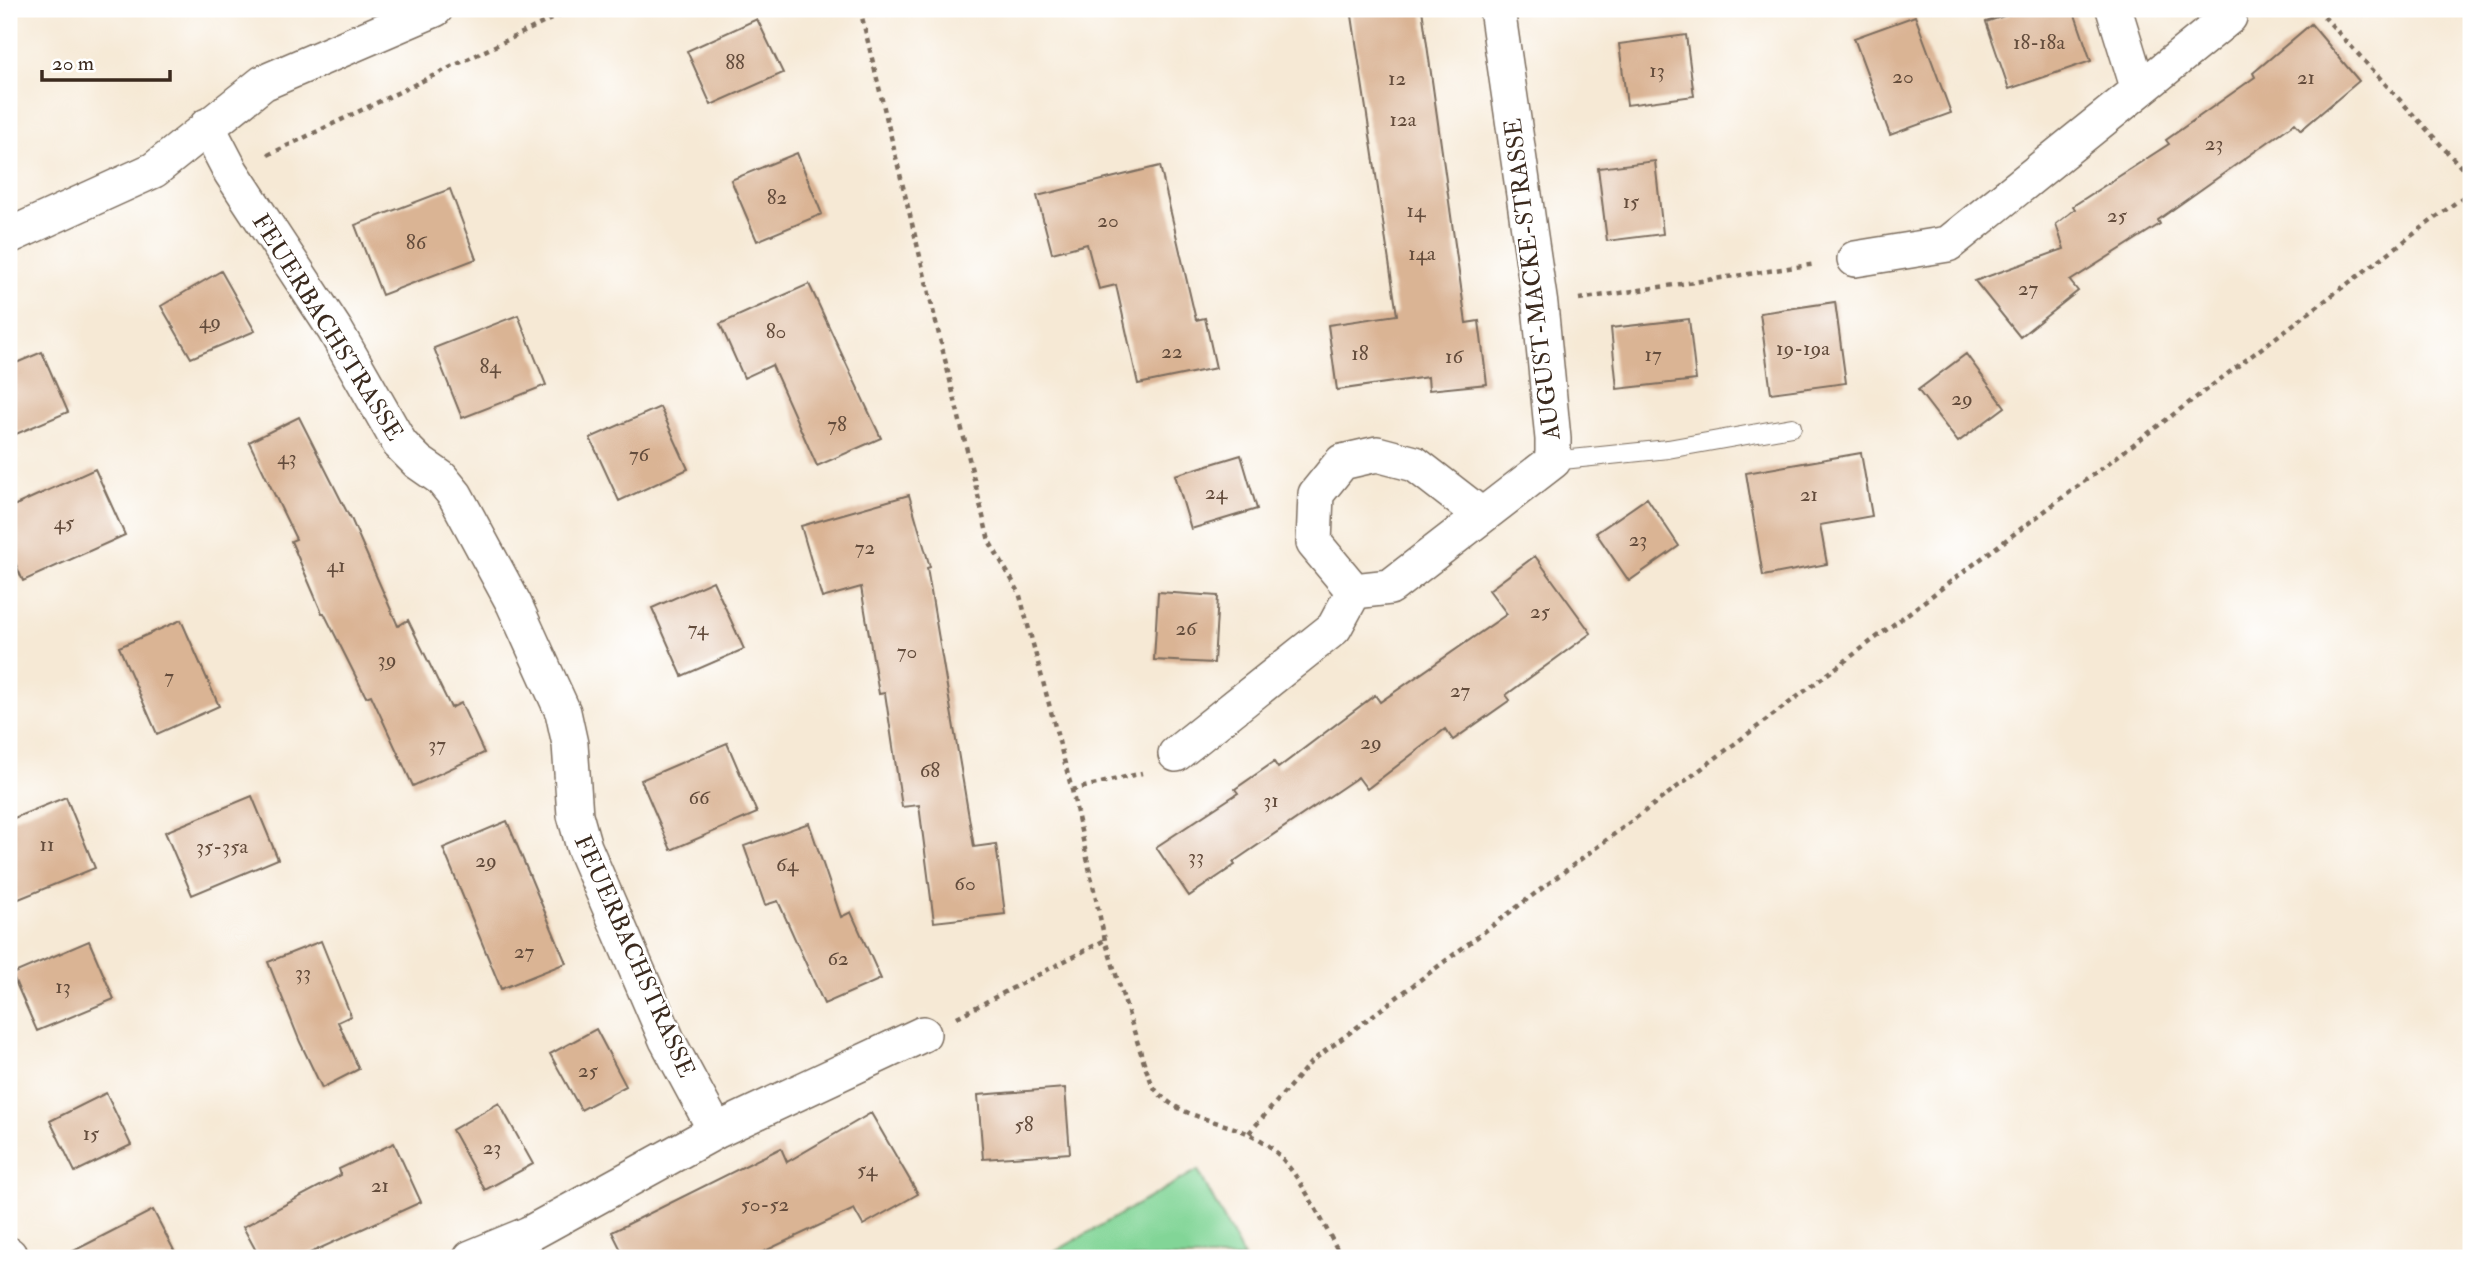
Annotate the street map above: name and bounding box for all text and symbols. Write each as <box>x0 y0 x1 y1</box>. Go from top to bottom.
house number: 18-18a <box>2013 29 2065 56</box>
scale bar <box>42 38 170 82</box>
house number: 88 <box>725 49 745 76</box>
text: 20 m <box>52 50 94 77</box>
house number: 13 <box>1649 57 1665 84</box>
house number: 20 <box>1892 63 1914 90</box>
house number: 21 <box>2297 64 2315 91</box>
house number: 12 <box>1388 65 1406 92</box>
house number: 12a <box>1390 106 1417 133</box>
street label: AUGUST-MACKE-STRASSE <box>1497 116 1568 442</box>
house number: 23 <box>2205 130 2223 157</box>
house number: 82 <box>767 184 787 211</box>
house number: 15 <box>1623 188 1640 215</box>
house number: 14 <box>1407 197 1427 224</box>
house number: 25 <box>2107 202 2128 229</box>
house number: 20 <box>1097 207 1119 234</box>
street label: FEUERBACHSTRASSE <box>245 208 410 447</box>
house number: 86 <box>406 229 428 256</box>
house number: 14a <box>1408 240 1436 267</box>
house number: 27 <box>2018 275 2038 302</box>
house number: 49 <box>199 308 221 335</box>
house number: 80 <box>766 318 786 345</box>
house number: 19-19a <box>1776 335 1830 362</box>
house number: 22 <box>1161 338 1183 365</box>
house number: 18 <box>1351 340 1369 367</box>
house number: 17 <box>1644 341 1662 368</box>
house number: 16 <box>1445 343 1464 370</box>
house number: 84 <box>479 353 502 380</box>
house number: 29 <box>1951 385 1973 412</box>
house number: 78 <box>827 411 847 438</box>
house number: 76 <box>629 441 651 468</box>
house number: 43 <box>277 444 297 471</box>
house number: 24 <box>1205 479 1229 506</box>
house number: 21 <box>1800 481 1818 508</box>
house number: 45 <box>54 509 75 536</box>
house number: 23 <box>1629 526 1647 553</box>
house number: 72 <box>855 534 875 561</box>
house number: 41 <box>327 552 345 579</box>
house number: 25 <box>1530 598 1551 625</box>
house number: 74 <box>688 615 710 642</box>
house number: 26 <box>1175 615 1198 642</box>
house number: 70 <box>897 638 917 665</box>
house number: 39 <box>378 646 396 673</box>
house number: 7 <box>164 663 174 690</box>
house number: 27 <box>1450 677 1470 704</box>
house number: 29 <box>1360 729 1382 756</box>
house number: 37 <box>428 731 446 758</box>
house number: 68 <box>920 757 940 784</box>
house number: 66 <box>688 784 711 811</box>
house number: 31 <box>1263 787 1279 814</box>
street label: FEUERBACHSTRASSE <box>567 830 702 1082</box>
house number: 11 <box>40 831 55 858</box>
house number: 35-35a <box>196 833 248 860</box>
house number: 33 <box>1188 843 1204 870</box>
house number: 29 <box>475 847 497 874</box>
house number: 64 <box>776 851 800 878</box>
house number: 60 <box>954 870 976 897</box>
house number: 27 <box>514 938 534 965</box>
house number: 62 <box>827 945 849 972</box>
house number: 33 <box>295 959 311 986</box>
house number: 13 <box>55 973 71 1000</box>
house number: 25 <box>578 1057 599 1084</box>
house number: 58 <box>1014 1111 1034 1138</box>
house number: 15 <box>83 1120 100 1147</box>
house number: 23 <box>483 1134 501 1161</box>
house number: 54 <box>857 1156 879 1183</box>
house number: 21 <box>371 1172 389 1199</box>
house number: 50-52 <box>741 1191 789 1218</box>

